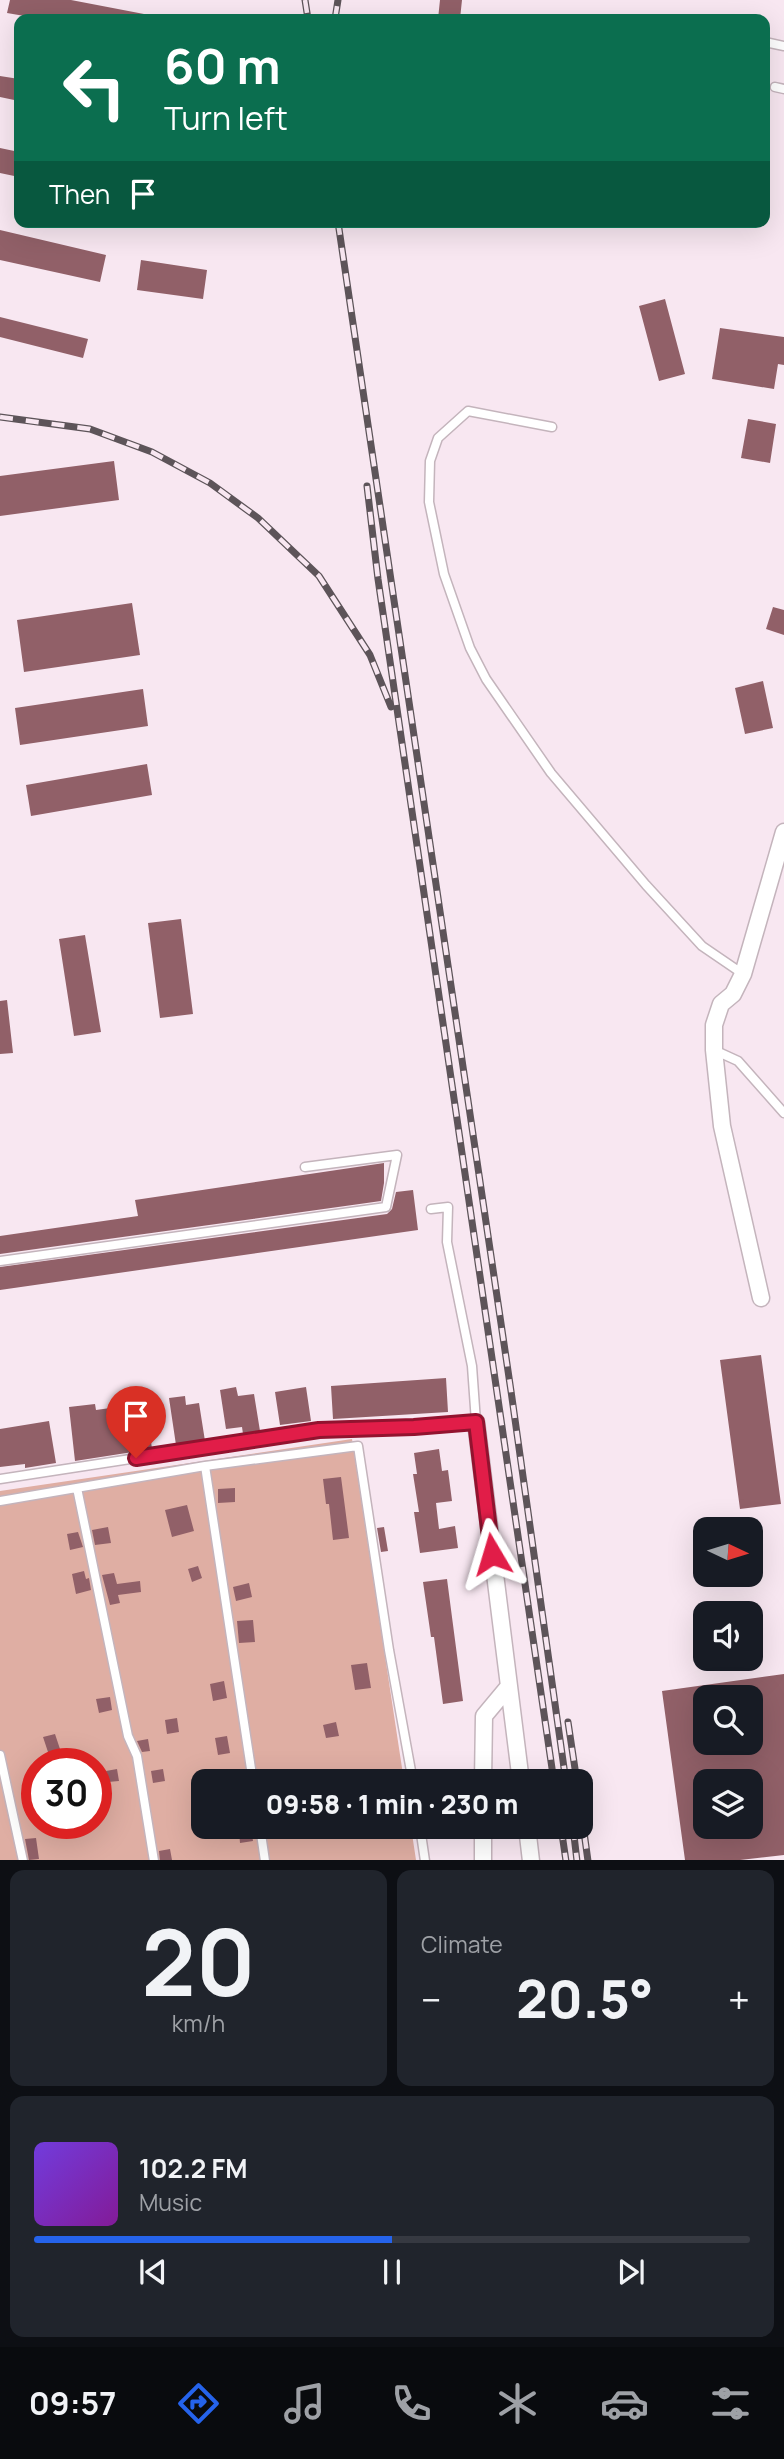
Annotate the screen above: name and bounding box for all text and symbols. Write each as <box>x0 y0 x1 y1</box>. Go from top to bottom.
text: 60 m <box>164 32 281 99</box>
icon: left <box>49 42 140 133</box>
text: Turn left <box>164 96 288 140</box>
icon: arrive <box>124 175 162 213</box>
text: Then <box>49 176 110 212</box>
pin <box>106 1386 166 1458</box>
icon: arrive <box>117 1397 155 1435</box>
position arrow <box>455 1517 529 1591</box>
north arrow <box>693 1517 763 1587</box>
map controls <box>693 1517 763 1839</box>
button: sound <box>693 1601 763 1671</box>
button: search <box>693 1685 763 1755</box>
speed limit sign: 30 <box>21 1748 112 1839</box>
button: layers <box>693 1769 763 1839</box>
text: 09:58 · 1 min · 230 m <box>266 1786 518 1822</box>
text: 20 <box>141 1899 256 2023</box>
text: Climate <box>421 1928 503 1960</box>
text: 20.5° <box>516 1963 653 2034</box>
text: − <box>421 1973 442 2025</box>
text: + <box>728 1973 750 2025</box>
text: km/h <box>172 2007 225 2039</box>
text: 102.2 FM <box>139 2150 247 2186</box>
text: Music <box>139 2186 202 2218</box>
icon: previous <box>134 2253 172 2291</box>
icon: pause <box>373 2253 411 2291</box>
icon: next <box>612 2253 650 2291</box>
icon: directions <box>174 2379 223 2428</box>
icon: music <box>280 2379 329 2428</box>
icon: phone <box>387 2379 436 2428</box>
icon: climate <box>493 2379 542 2428</box>
icon: car <box>600 2379 649 2428</box>
icon: filters <box>706 2379 755 2428</box>
text: 09:57 <box>29 2381 116 2425</box>

